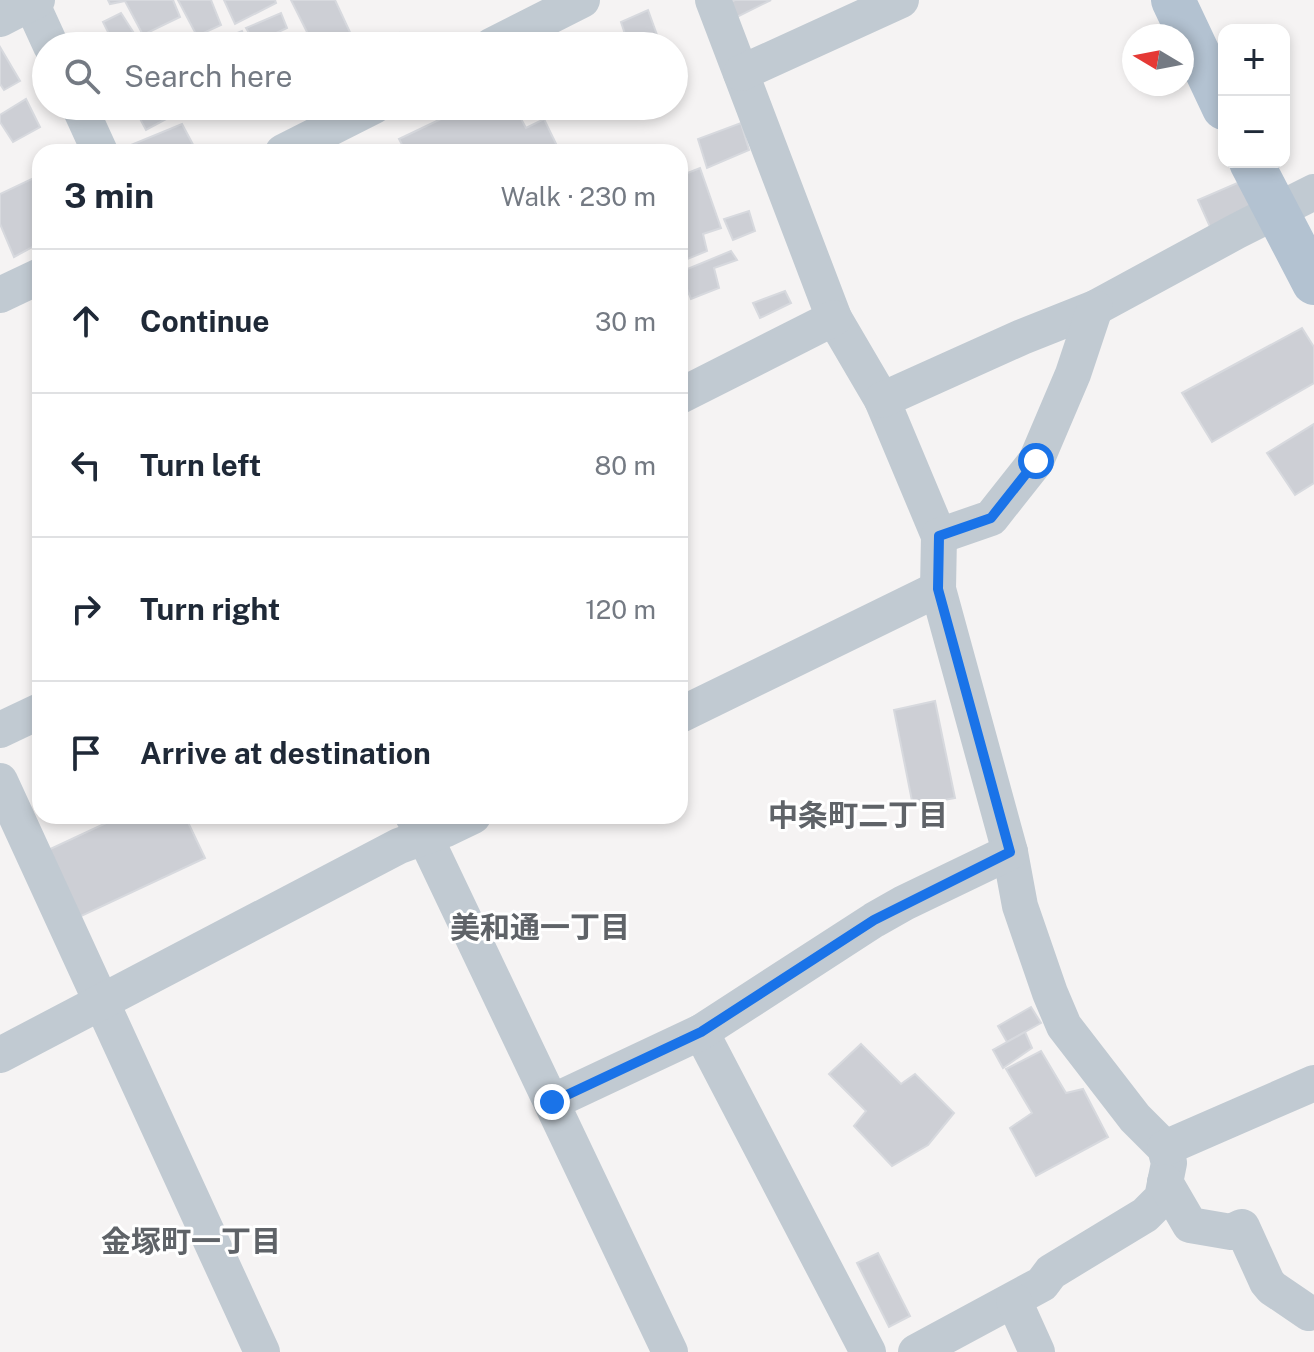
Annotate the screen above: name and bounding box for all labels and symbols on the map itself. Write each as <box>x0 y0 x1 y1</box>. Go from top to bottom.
north arrow <box>1122 24 1194 96</box>
route start <box>1018 443 1054 479</box>
district label: 中条町二丁目 <box>768 797 948 833</box>
district label: 美和通一丁目 <box>450 909 630 945</box>
route end <box>534 1084 570 1120</box>
district label: 金塚町一丁目 <box>101 1223 281 1259</box>

